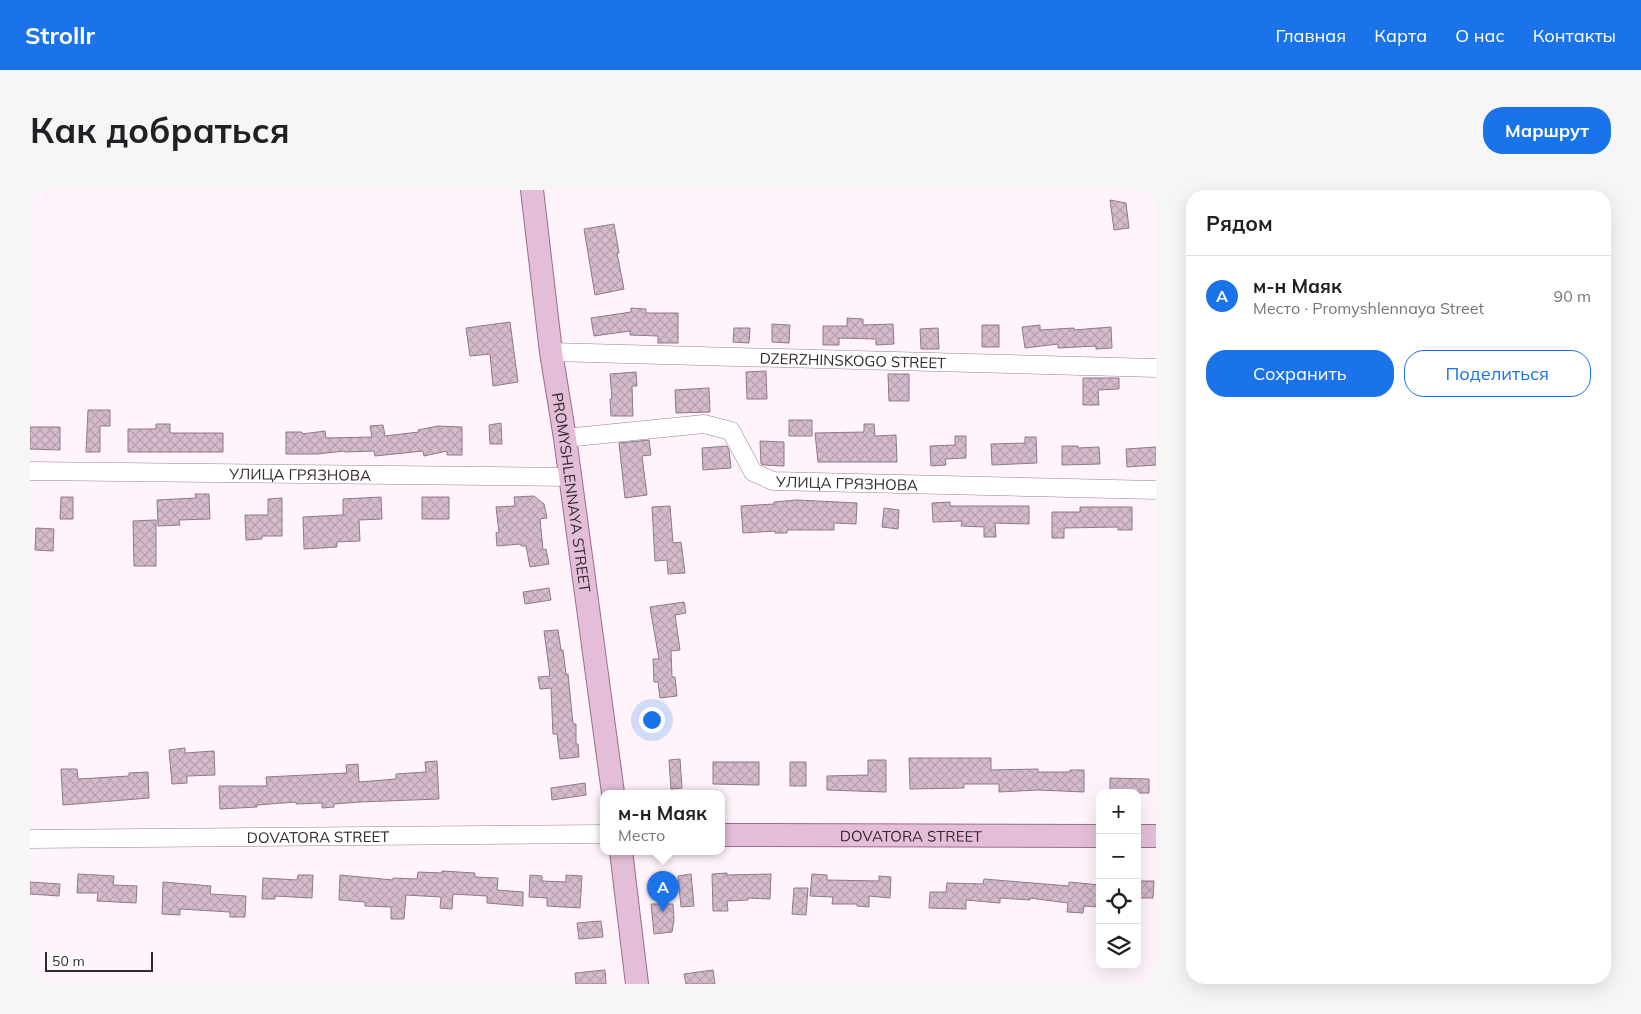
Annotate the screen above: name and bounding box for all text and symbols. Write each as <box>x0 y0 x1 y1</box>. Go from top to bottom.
text: Strollr <box>25 20 95 50</box>
text: Главная <box>1276 24 1346 47</box>
text: Карта <box>1374 24 1427 47</box>
text: О нас <box>1455 24 1505 47</box>
text: Контакты <box>1533 24 1616 47</box>
button: Маршрут <box>1483 107 1611 154</box>
text: Как добраться <box>30 108 290 152</box>
text: Рядом <box>1206 210 1273 236</box>
text: м-н Маяк <box>1253 274 1342 298</box>
text: A <box>1216 286 1228 306</box>
text: 90 m <box>1554 286 1591 306</box>
text: Место · Promyshlennaya Street <box>1253 298 1484 318</box>
street label: DZERZHINSKOGO STREET <box>760 348 946 372</box>
button: Сохранить <box>1206 350 1394 397</box>
button: Поделиться <box>1404 350 1591 397</box>
street label: PROMYSHLENNAYA STREET <box>548 391 595 594</box>
street label: УЛИЦА ГРЯЗНОВА <box>228 464 371 484</box>
street label: УЛИЦА ГРЯЗНОВА <box>775 472 918 494</box>
your location <box>639 707 665 733</box>
map controls <box>1096 789 1141 969</box>
button: + <box>1096 789 1141 834</box>
popup <box>600 790 725 855</box>
text: м-н Маяк <box>618 801 707 825</box>
text: Место <box>618 825 665 845</box>
street label: DOVATORA STREET <box>247 826 389 847</box>
street label: DOVATORA STREET <box>840 826 982 845</box>
button: − <box>1096 834 1141 879</box>
pin: A <box>647 871 679 912</box>
button: locate <box>1096 879 1141 924</box>
button: layers <box>1096 924 1141 969</box>
scale bar <box>45 949 152 972</box>
text: 50 m <box>52 952 85 970</box>

